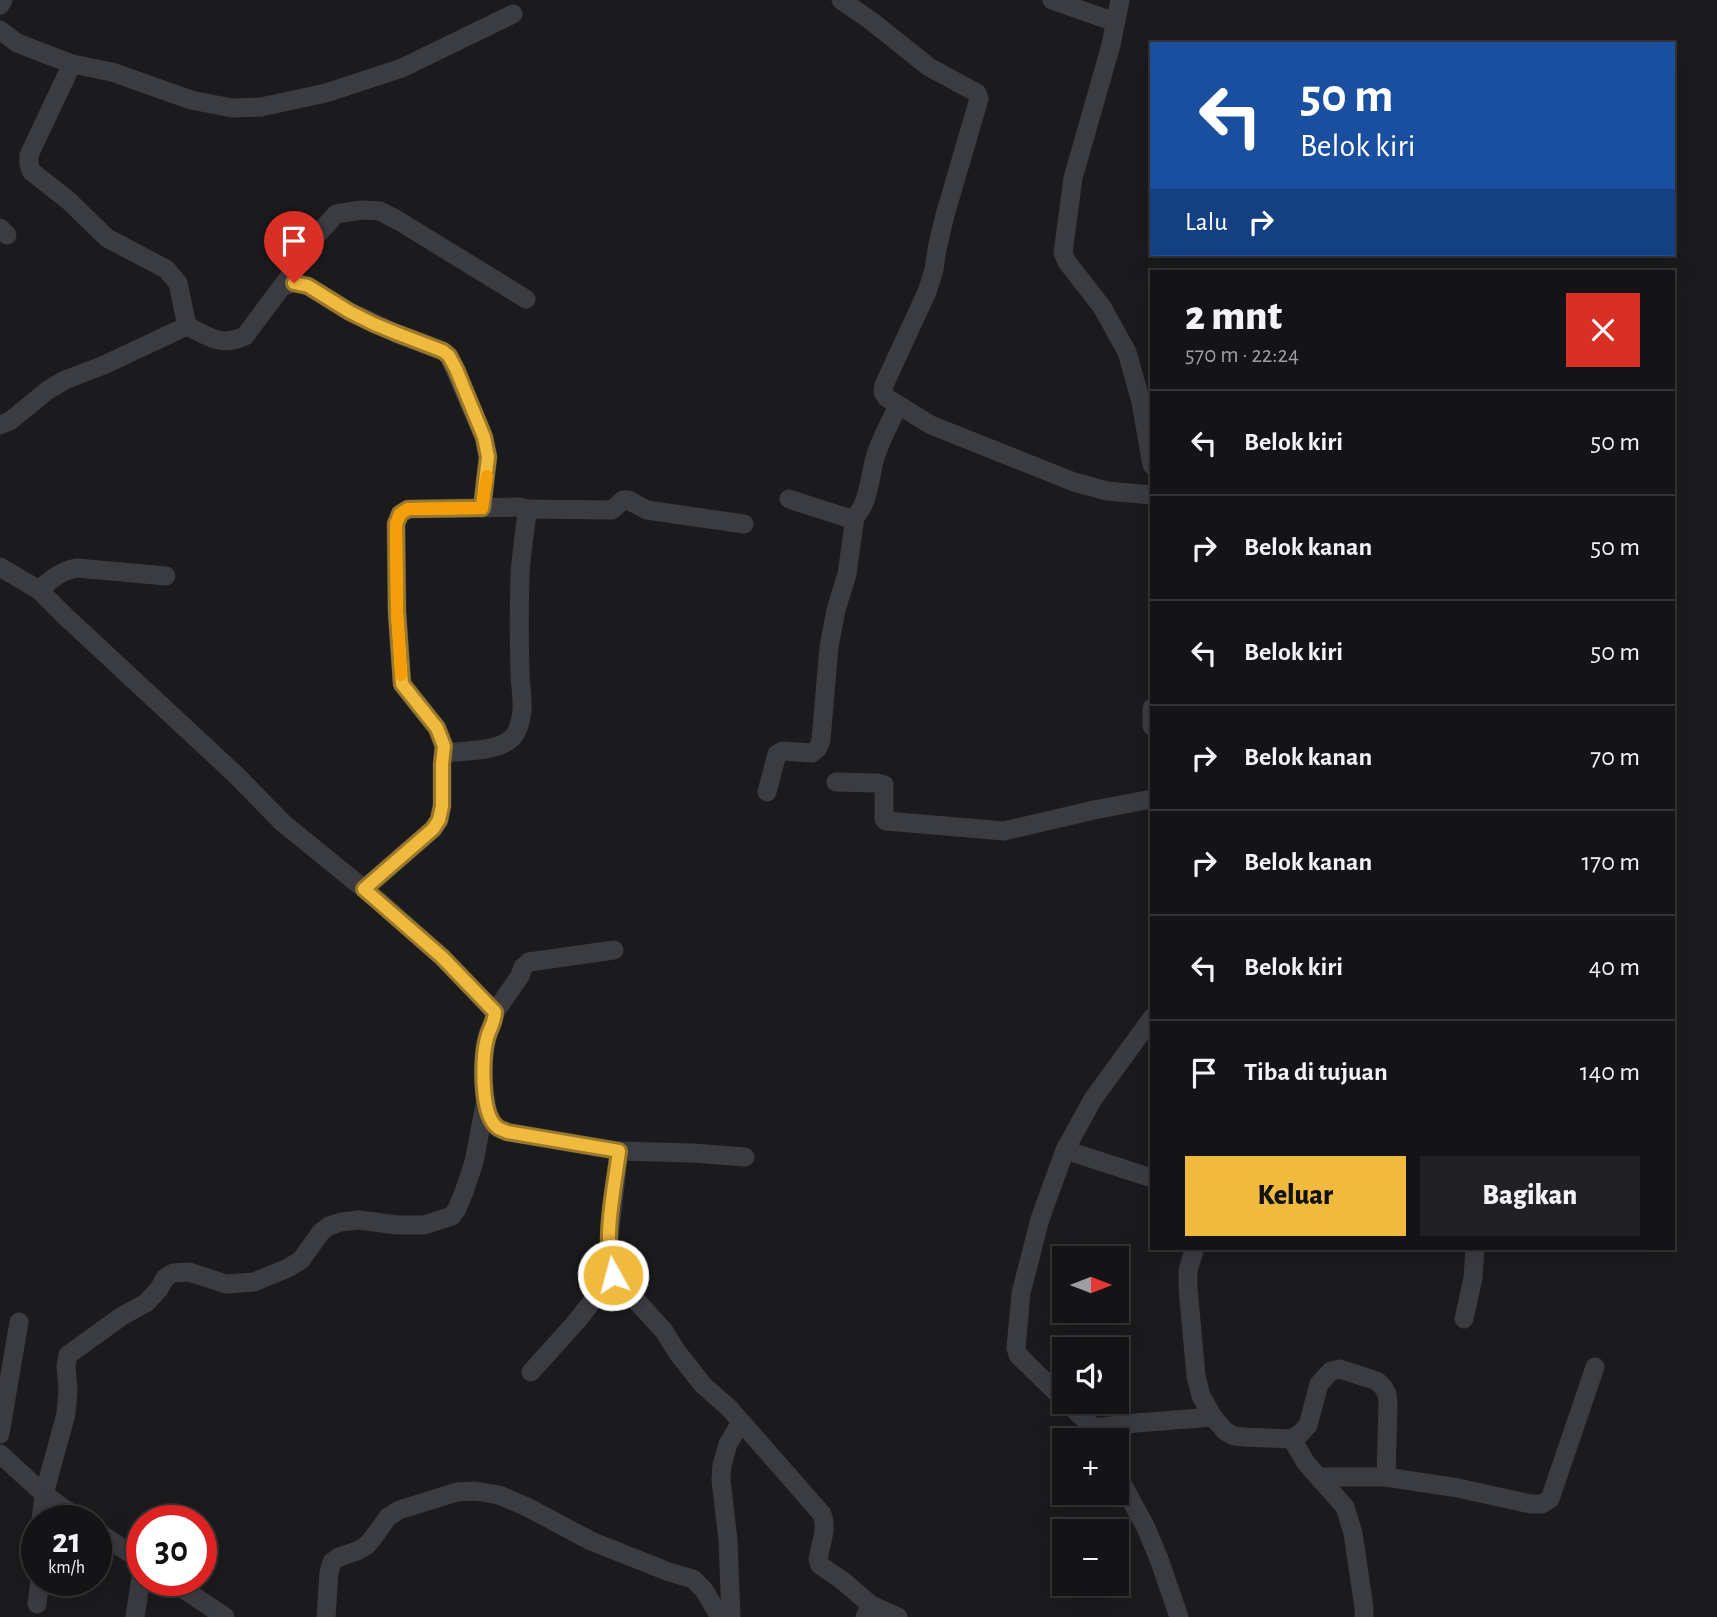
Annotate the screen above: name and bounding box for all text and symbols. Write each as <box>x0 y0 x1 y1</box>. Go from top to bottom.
icon: left <box>1185 70 1276 161</box>
text: 50 m <box>1300 72 1394 121</box>
text: Belok kiri <box>1300 130 1416 162</box>
icon: right <box>1242 203 1280 241</box>
text: Lalu <box>1185 209 1228 235</box>
pin <box>264 211 324 283</box>
icon: arrive <box>275 222 313 260</box>
button: close <box>1566 293 1640 367</box>
text: 2 mnt <box>1185 295 1282 337</box>
text: 570 m · 22:24 <box>1185 344 1299 367</box>
icon: left <box>1185 424 1223 462</box>
text: Belok kiri <box>1244 429 1343 455</box>
text: 50 m <box>1590 429 1640 455</box>
icon: right <box>1185 529 1223 567</box>
text: Belok kanan <box>1244 534 1372 560</box>
text: 50 m <box>1590 534 1640 560</box>
icon: left <box>1185 634 1223 672</box>
text: Belok kiri <box>1244 639 1343 665</box>
text: 50 m <box>1590 639 1640 665</box>
icon: right <box>1185 739 1223 777</box>
text: Belok kanan <box>1244 744 1372 770</box>
text: 70 m <box>1590 744 1640 770</box>
icon: right <box>1185 844 1223 882</box>
text: Belok kanan <box>1244 849 1372 875</box>
text: 170 m <box>1581 849 1640 875</box>
icon: left <box>1185 949 1223 987</box>
text: Belok kiri <box>1244 954 1343 980</box>
text: 40 m <box>1589 954 1640 980</box>
icon: arrive <box>1185 1054 1223 1092</box>
text: Tiba di tujuan <box>1244 1059 1388 1085</box>
text: 140 m <box>1580 1059 1640 1085</box>
button: Keluar <box>1185 1156 1406 1236</box>
button: Bagikan <box>1420 1156 1640 1236</box>
position arrow <box>576 1238 650 1312</box>
north arrow <box>1052 1246 1129 1323</box>
map controls <box>1052 1246 1129 1596</box>
button: sound <box>1052 1337 1129 1414</box>
button: + <box>1052 1428 1129 1505</box>
speed limit sign: 30 <box>126 1505 217 1596</box>
button: − <box>1052 1519 1129 1596</box>
text: 21 <box>52 1524 81 1559</box>
text: km/h <box>48 1559 85 1577</box>

